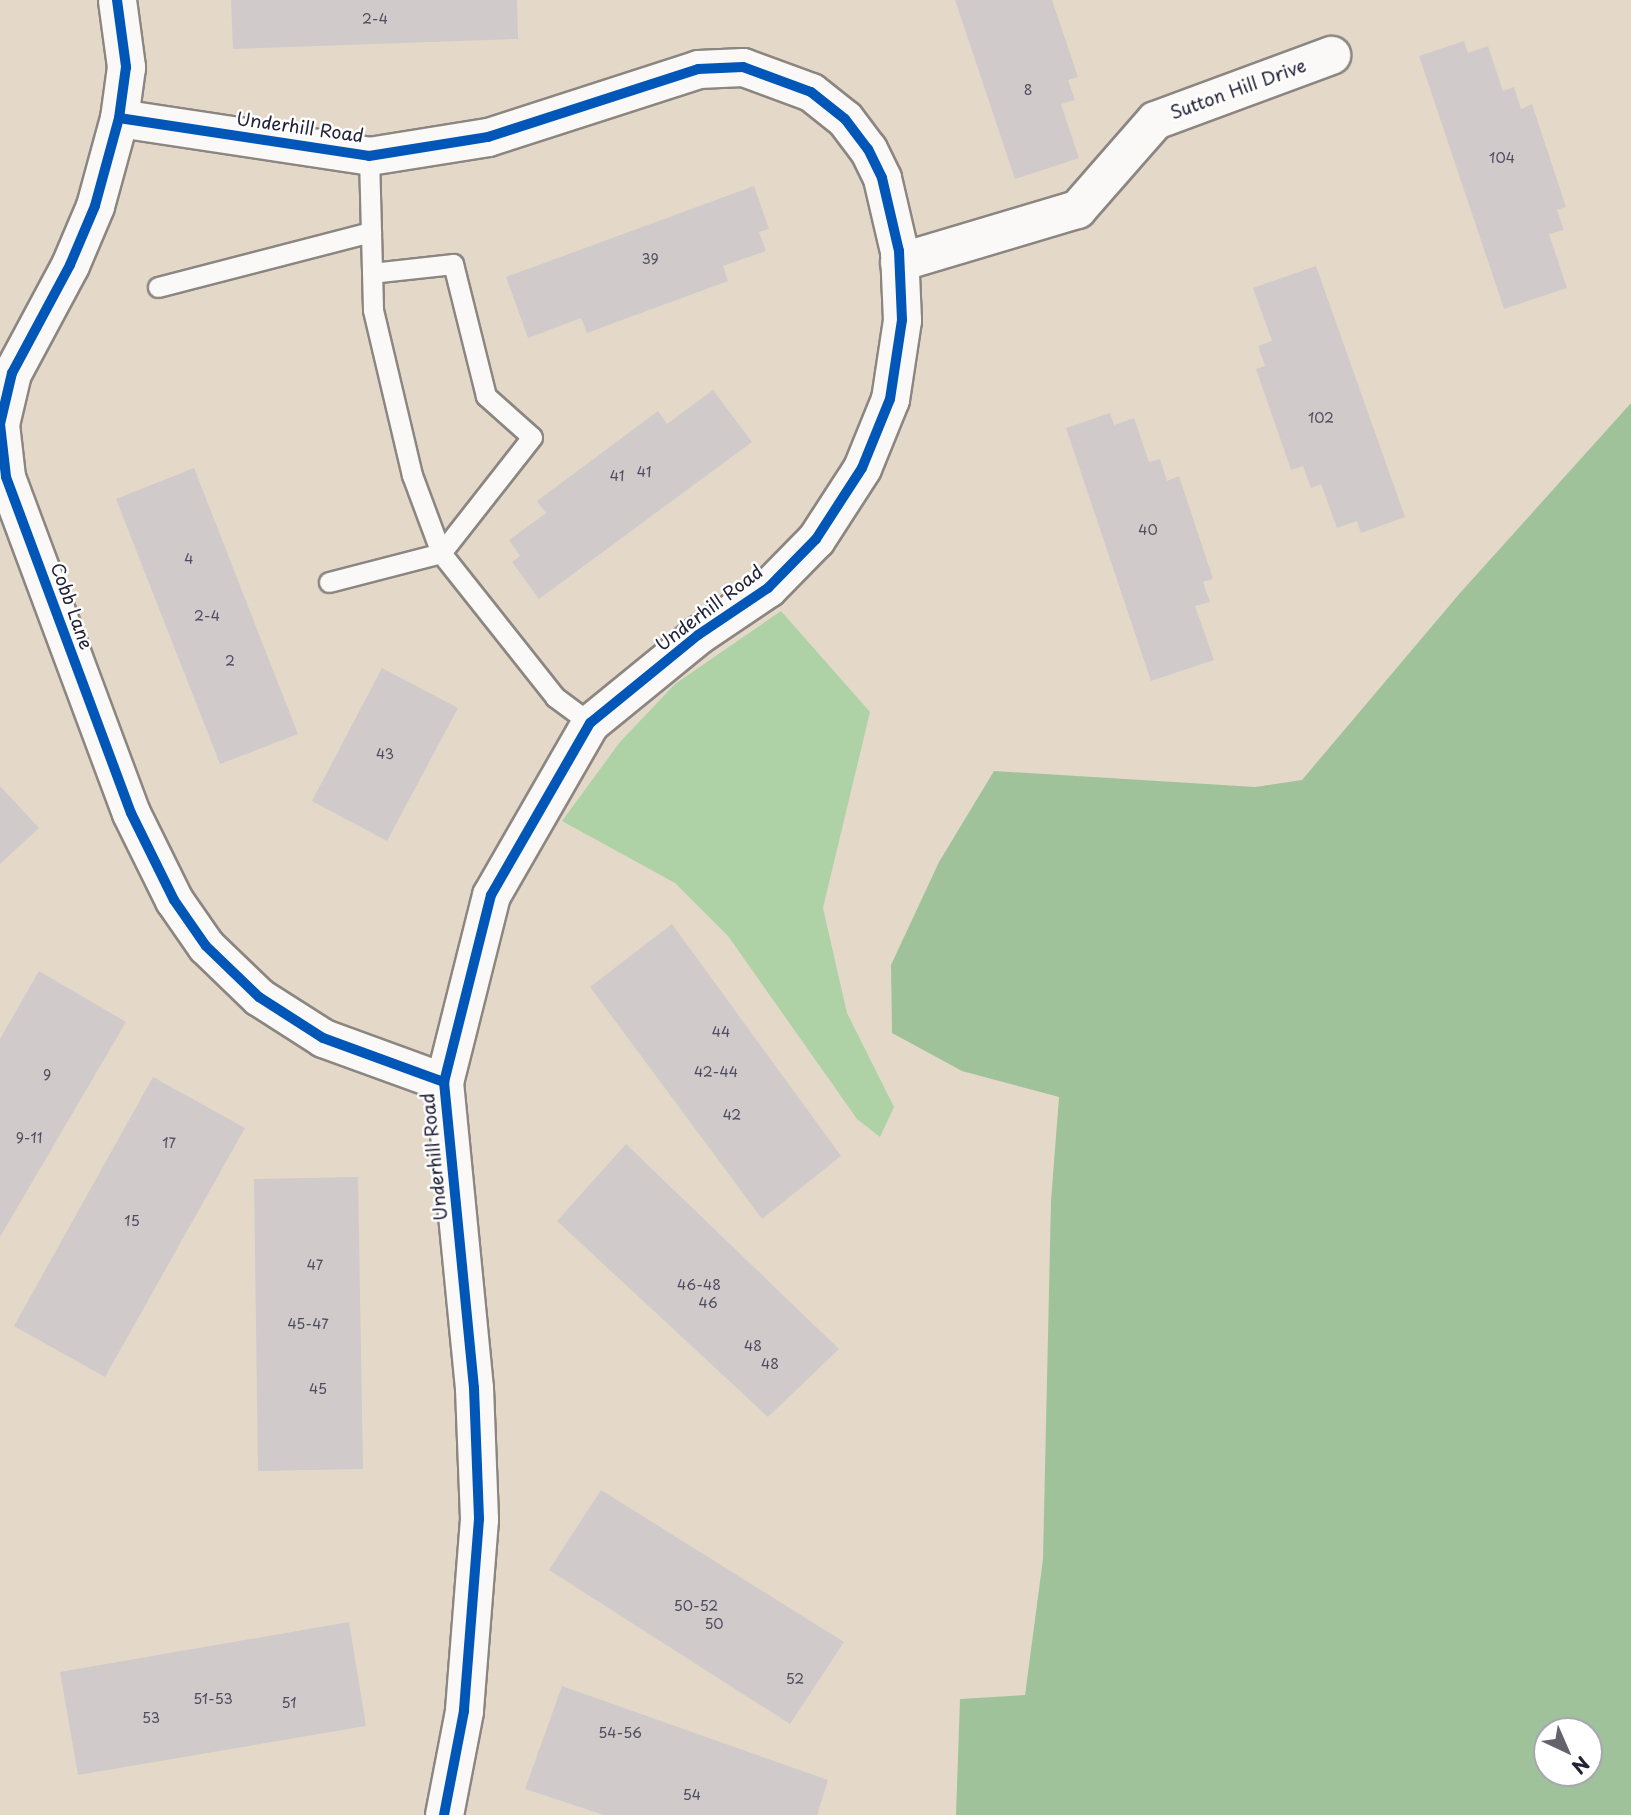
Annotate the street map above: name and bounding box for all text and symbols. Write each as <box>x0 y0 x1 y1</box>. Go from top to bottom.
house number: 2-4 <box>362 11 388 27</box>
street label: Sutton Hill Drive <box>1167 54 1309 124</box>
house number: 8 <box>1024 82 1032 98</box>
street label: Underhill Road <box>235 107 365 147</box>
house number: 104 <box>1489 150 1515 166</box>
house number: 39 <box>641 251 659 267</box>
house number: 102 <box>1308 410 1334 426</box>
house number: 41 <box>637 464 651 480</box>
house number: 41 <box>610 468 624 484</box>
house number: 40 <box>1138 522 1158 538</box>
house number: 4 <box>184 551 194 567</box>
street label: Cobb Lane <box>46 559 98 653</box>
street label: Underhill Road <box>651 561 767 655</box>
house number: 2-4 <box>194 608 220 624</box>
house number: 2 <box>225 653 235 669</box>
house number: 43 <box>376 746 394 762</box>
house number: 44 <box>712 1024 730 1040</box>
house number: 42-44 <box>694 1064 738 1080</box>
house number: 9 <box>43 1067 51 1083</box>
street label: Underhill Road <box>417 1092 451 1222</box>
house number: 42 <box>723 1107 741 1123</box>
house number: 9-11 <box>16 1130 42 1146</box>
house number: 17 <box>162 1135 176 1151</box>
house number: 15 <box>124 1213 140 1229</box>
house number: 47 <box>307 1257 323 1273</box>
house number: 46-48 <box>677 1277 721 1293</box>
house number: 46 <box>698 1295 718 1311</box>
house number: 45-47 <box>287 1316 329 1332</box>
house number: 48 <box>744 1338 762 1354</box>
house number: 48 <box>761 1356 779 1372</box>
house number: 45 <box>309 1381 327 1397</box>
house number: 50-52 <box>674 1598 718 1614</box>
house number: 50 <box>704 1616 724 1632</box>
house number: 52 <box>786 1671 804 1687</box>
house number: 51-53 <box>193 1691 233 1707</box>
house number: 51 <box>282 1695 296 1711</box>
house number: 53 <box>142 1710 160 1726</box>
north arrow <box>1533 1717 1603 1787</box>
house number: 54-56 <box>598 1725 642 1741</box>
text: N <box>1566 1750 1596 1781</box>
house number: 54 <box>683 1787 701 1803</box>

